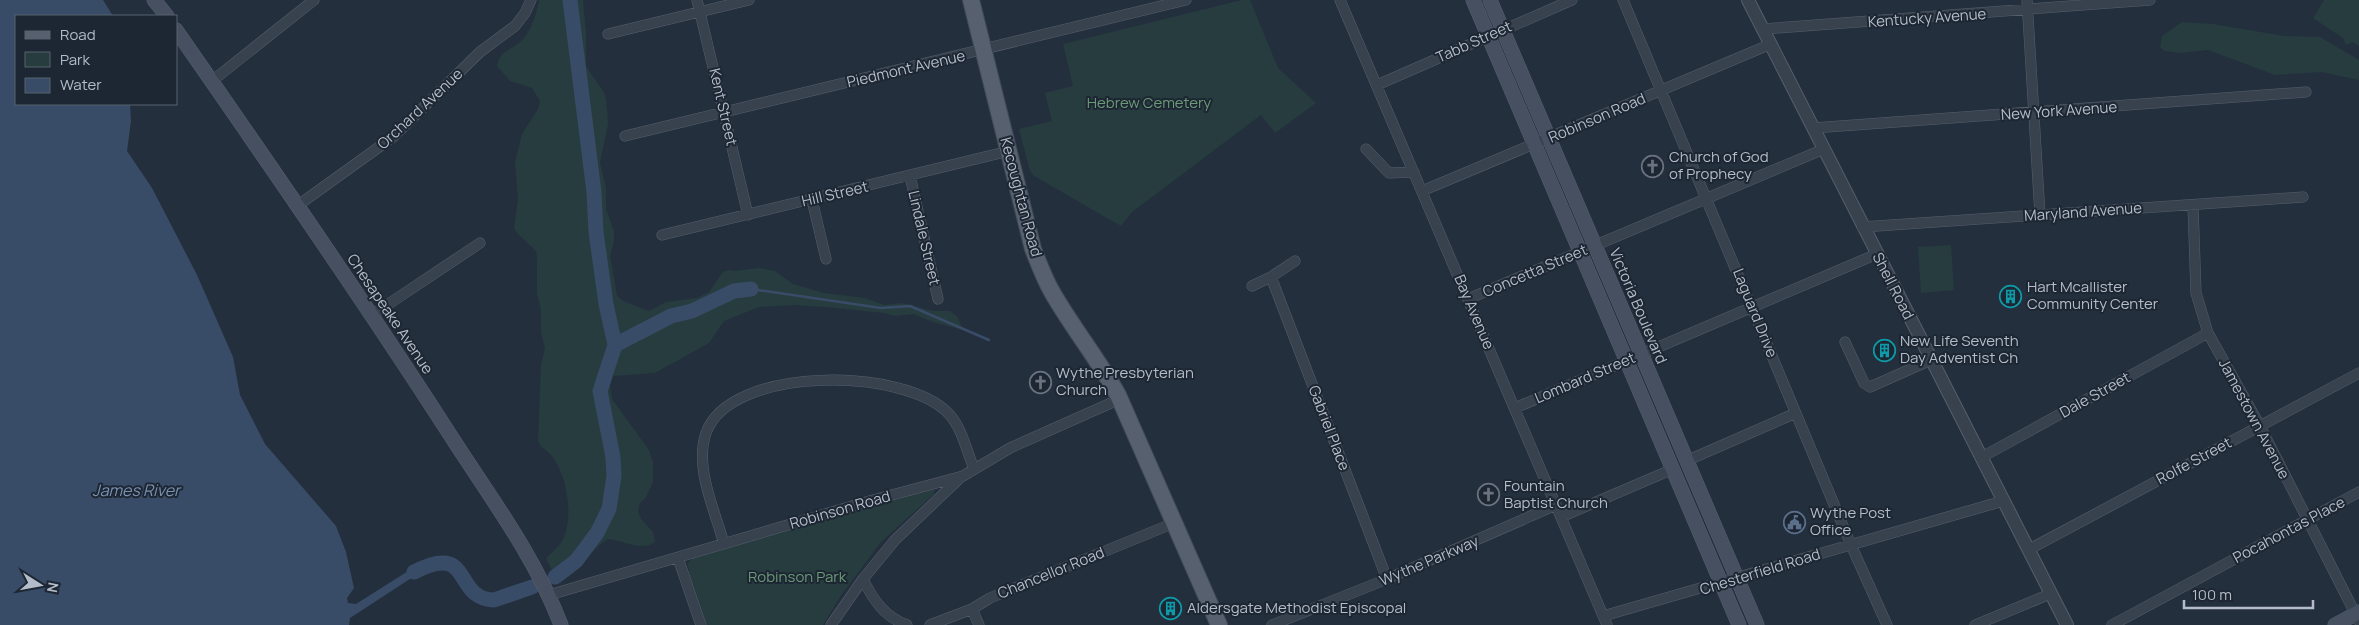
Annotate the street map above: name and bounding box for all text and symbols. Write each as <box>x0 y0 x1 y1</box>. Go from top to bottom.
street label: Kentucky Avenue <box>1867 3 1987 32</box>
legend <box>15 15 178 105</box>
street label: Tabb Street <box>1433 15 1515 68</box>
text: Road <box>60 24 96 45</box>
street label: Piedmont Avenue <box>845 45 967 92</box>
text: Park <box>60 49 90 70</box>
street label: Orchard Avenue <box>372 63 467 154</box>
street label: Kent Street <box>704 66 743 148</box>
text: Water <box>60 74 102 95</box>
street label: Robinson Road <box>1545 88 1649 147</box>
park label: Hebrew Cemetery <box>1087 92 1211 113</box>
street label: New York Avenue <box>2000 96 2118 125</box>
street label: Kecoughtan Road <box>995 135 1047 259</box>
place label: Church of God of Prophecy <box>1669 146 1769 184</box>
church icon: Church of God of Prophecy <box>1641 154 1665 178</box>
street label: Hill Street <box>799 176 870 211</box>
street label: Lindale Street <box>903 188 946 287</box>
street label: Maryland Avenue <box>2023 197 2143 226</box>
street label: Concetta Street <box>1479 239 1590 302</box>
street label: Victoria Boulevard <box>1605 245 1672 367</box>
street label: Chesapeake Avenue <box>342 249 439 378</box>
street label: Shell Road <box>1868 249 1919 323</box>
street label: Laguard Drive <box>1728 265 1783 361</box>
street label: Bay Avenue <box>1449 271 1500 353</box>
place label: Hart Mcallister Community Center <box>2027 276 2159 314</box>
building icon: Hart Mcallister Community Center <box>1999 284 2023 308</box>
place label: New Life Seventh Day Adventist Ch <box>1900 330 2019 368</box>
building icon: New Life Seventh Day Adventist Ch <box>1872 338 1896 362</box>
street label: Lombard Street <box>1531 347 1638 408</box>
street label: Jamestown Avenue <box>2214 355 2295 483</box>
place label: Wythe Presbyterian Church <box>1056 362 1194 400</box>
street label: Dale Street <box>2056 367 2134 423</box>
church icon: Wythe Presbyterian Church <box>1028 370 1052 394</box>
street label: Gabriel Place <box>1304 382 1355 474</box>
street label: Rolfe Street <box>2152 432 2235 489</box>
place label: Fountain Baptist Church <box>1504 475 1608 513</box>
water label: James River <box>92 479 182 501</box>
church icon: Fountain Baptist Church <box>1476 483 1500 507</box>
street label: Robinson Road <box>787 485 893 534</box>
street label: Pocahontas Place <box>2229 491 2349 568</box>
place label: Wythe Post Office <box>1810 502 1891 540</box>
public building icon: Wythe Post Office <box>1782 510 1806 534</box>
street label: Wythe Parkway <box>1376 530 1482 591</box>
street label: Chancellor Road <box>994 542 1107 604</box>
street label: Chesterfield Road <box>1697 543 1823 600</box>
north arrow <box>15 560 65 610</box>
park label: Robinson Park <box>748 566 847 587</box>
scale bar <box>2184 578 2313 610</box>
text: N <box>43 581 64 594</box>
text: 100 m <box>2192 584 2232 605</box>
building icon: Aldersgate Methodist Episcopal <box>1159 596 1183 620</box>
place label: Aldersgate Methodist Episcopal <box>1187 597 1406 618</box>

